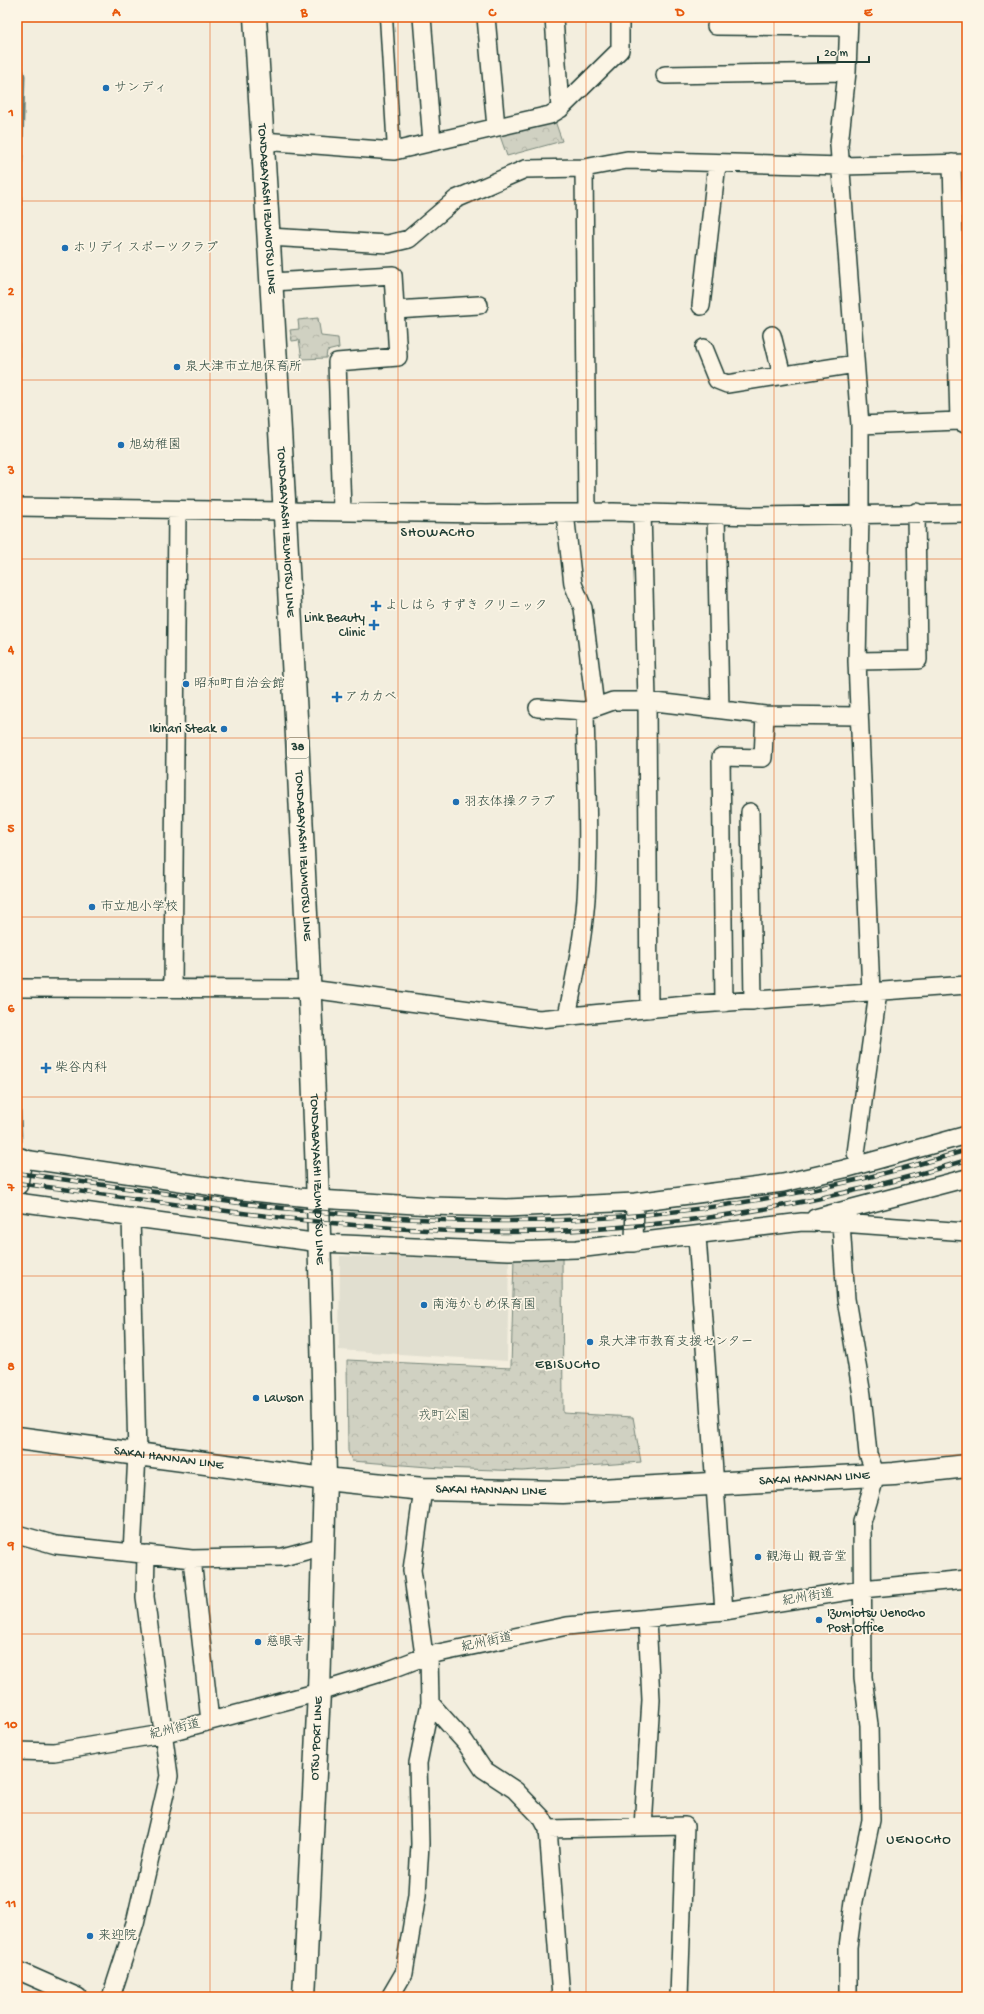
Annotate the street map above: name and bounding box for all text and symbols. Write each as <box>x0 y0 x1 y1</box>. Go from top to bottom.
text: A <box>111 6 121 21</box>
text: B <box>300 6 309 21</box>
text: C <box>487 6 497 21</box>
text: D <box>675 6 685 21</box>
text: E <box>864 6 873 21</box>
scale bar <box>818 38 869 64</box>
text: 20 m <box>824 47 849 61</box>
place label: サンディ <box>114 81 167 96</box>
marker: サンディ <box>101 83 111 93</box>
text: 1 <box>7 106 14 121</box>
street label: TONDABAYASHI IZUMIOTSU LINE <box>254 122 280 295</box>
place label: ホリデイ スポーツクラブ <box>73 241 218 256</box>
marker: ホリデイ スポーツクラブ <box>60 243 70 253</box>
text: 2 <box>8 285 15 300</box>
place label: 泉大津市立旭保育所 <box>185 359 302 375</box>
marker: 泉大津市立旭保育所 <box>172 362 182 372</box>
place label: 旭幼稚園 <box>129 437 181 453</box>
marker: 旭幼稚園 <box>116 440 126 450</box>
street label: TONDABAYASHI IZUMIOTSU LINE <box>273 446 298 618</box>
text: 3 <box>7 464 15 479</box>
district label: SHOWACHO <box>400 525 476 542</box>
place label: よしはら すずき クリニック <box>385 599 547 614</box>
marker: よしはら すずき クリニック <box>370 600 382 612</box>
place label: Link Beauty Clinic <box>304 611 366 641</box>
marker: Link Beauty Clinic <box>368 619 380 631</box>
text: 4 <box>7 643 15 658</box>
place label: 昭和町自治会館 <box>194 676 285 692</box>
marker: 昭和町自治会館 <box>181 679 191 689</box>
place label: アカカベ <box>345 690 397 705</box>
marker: アカカベ <box>332 692 342 702</box>
place label: Ikinari Steak <box>149 722 217 737</box>
marker: Ikinari Steak <box>219 724 229 734</box>
road number: 38 <box>287 738 309 758</box>
street label: TONDABAYASHI IZUMIOTSU LINE <box>291 769 315 942</box>
place label: 羽衣体操クラブ <box>464 794 555 810</box>
marker: 羽衣体操クラブ <box>451 797 461 807</box>
text: 5 <box>8 822 15 837</box>
place label: 市立旭小学校 <box>100 900 178 915</box>
marker: 市立旭小学校 <box>87 902 97 912</box>
text: 6 <box>8 1002 15 1017</box>
place label: 柴谷内科 <box>55 1060 107 1076</box>
marker: 柴谷内科 <box>40 1062 52 1074</box>
street label: TONDABAYASHI IZUMIOTSU LINE <box>306 1093 328 1266</box>
text: 7 <box>7 1181 16 1196</box>
place label: 南海かもめ保育園 <box>432 1297 536 1313</box>
marker: 南海かもめ保育園 <box>419 1300 429 1310</box>
place label: 泉大津市教育支援センター <box>598 1334 753 1350</box>
marker: 泉大津市教育支援センター <box>585 1337 595 1347</box>
district label: EBISUCHO <box>535 1357 601 1374</box>
text: 8 <box>7 1360 15 1375</box>
place label: Lawson <box>264 1391 305 1406</box>
marker: Lawson <box>251 1393 261 1403</box>
park label: 戎町公園 <box>418 1408 470 1424</box>
street label: SAKAI HANNAN LINE <box>113 1443 225 1473</box>
street label: SAKAI HANNAN LINE <box>759 1468 871 1489</box>
street label: SAKAI HANNAN LINE <box>435 1482 547 1499</box>
text: 9 <box>7 1539 15 1554</box>
place label: 観海山 観音堂 <box>766 1550 847 1565</box>
marker: 観海山 観音堂 <box>753 1552 763 1562</box>
street label: 紀州街道 <box>781 1586 835 1609</box>
place label: Izumiotsu Uenocho Post Office <box>826 1606 926 1636</box>
marker: Izumiotsu Uenocho Post Office <box>814 1615 824 1625</box>
street label: 紀州街道 <box>460 1629 514 1656</box>
place label: 慈眼寺 <box>266 1635 305 1650</box>
marker: 慈眼寺 <box>253 1637 263 1647</box>
street label: OTSU PORT LINE <box>307 1695 326 1781</box>
street label: 紀州街道 <box>148 1716 202 1743</box>
text: 10 <box>4 1718 18 1733</box>
district label: UENOCHO <box>886 1832 952 1849</box>
text: 11 <box>5 1897 16 1912</box>
place label: 来迎院 <box>98 1929 137 1944</box>
marker: 来迎院 <box>85 1931 95 1941</box>

